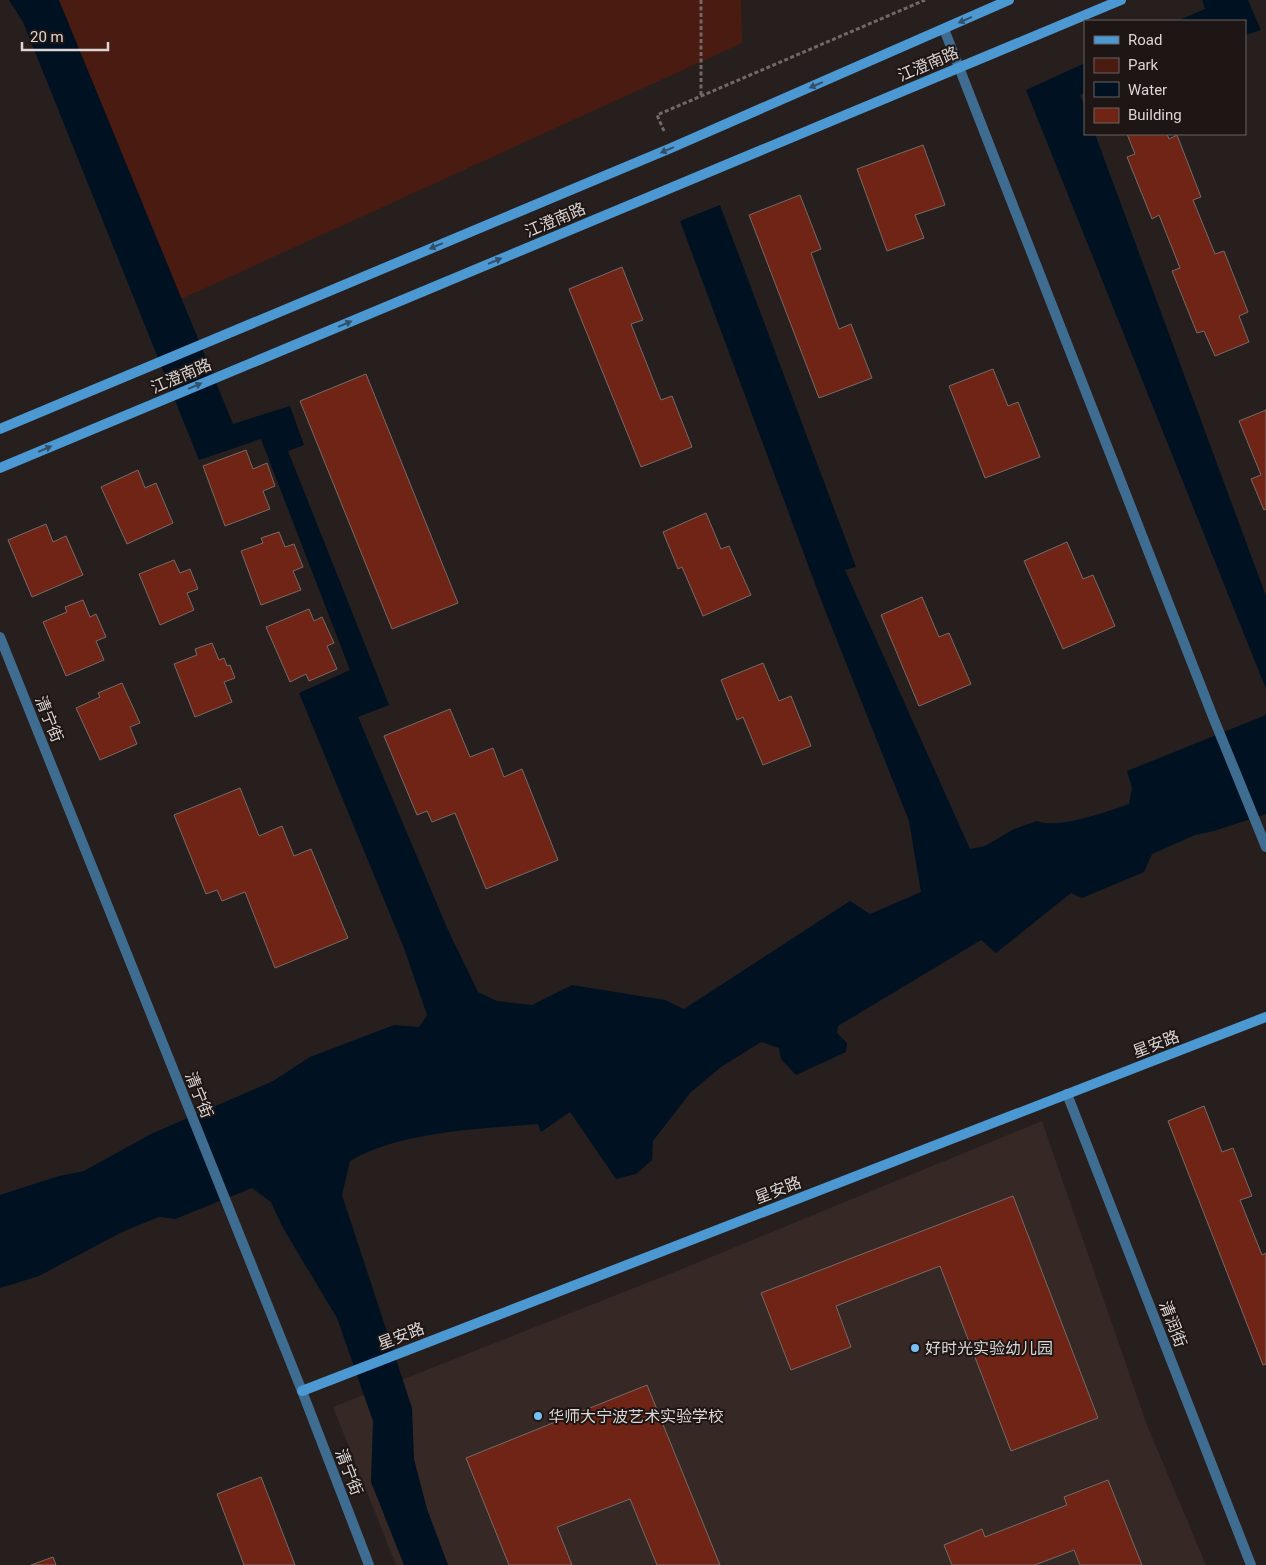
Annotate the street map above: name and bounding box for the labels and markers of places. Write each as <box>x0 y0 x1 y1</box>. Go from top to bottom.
place label: 好时光实验幼儿园 <box>925 1339 1053 1358</box>
marker: 好时光实验幼儿园 <box>909 1342 921 1354</box>
place label: 华师大宁波艺术实验学校 <box>548 1407 724 1426</box>
marker: 华师大宁波艺术实验学校 <box>532 1410 544 1422</box>

